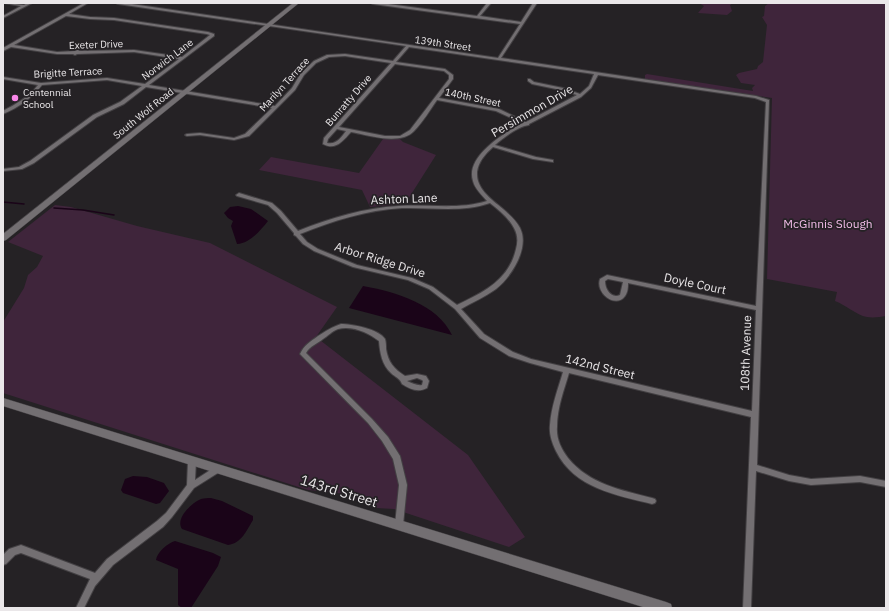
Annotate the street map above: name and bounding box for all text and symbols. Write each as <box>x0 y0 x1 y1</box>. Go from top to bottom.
street label: 139th Street <box>414 33 473 54</box>
street label: Norwich Lane <box>139 36 196 83</box>
street label: Exeter Drive <box>69 37 124 52</box>
street label: Marilyn Terrace <box>256 54 313 114</box>
street label: Brigitte Terrace <box>33 64 103 81</box>
street label: Bunratty Drive <box>322 71 375 129</box>
street label: Persimmon Drive <box>488 81 576 140</box>
street label: South Wolf Road <box>110 85 176 142</box>
street label: 140th Street <box>444 85 503 110</box>
place label: Centennial School <box>23 86 72 111</box>
marker: Centennial School <box>10 93 20 103</box>
street label: Ashton Lane <box>370 190 438 207</box>
park label: McGinnis Slough <box>783 216 873 231</box>
street label: Arbor Ridge Drive <box>333 239 428 281</box>
street label: Doyle Court <box>663 270 727 297</box>
street label: 108th Avenue <box>737 315 754 391</box>
street label: 142nd Street <box>564 351 636 382</box>
street label: 143rd Street <box>298 471 380 511</box>

